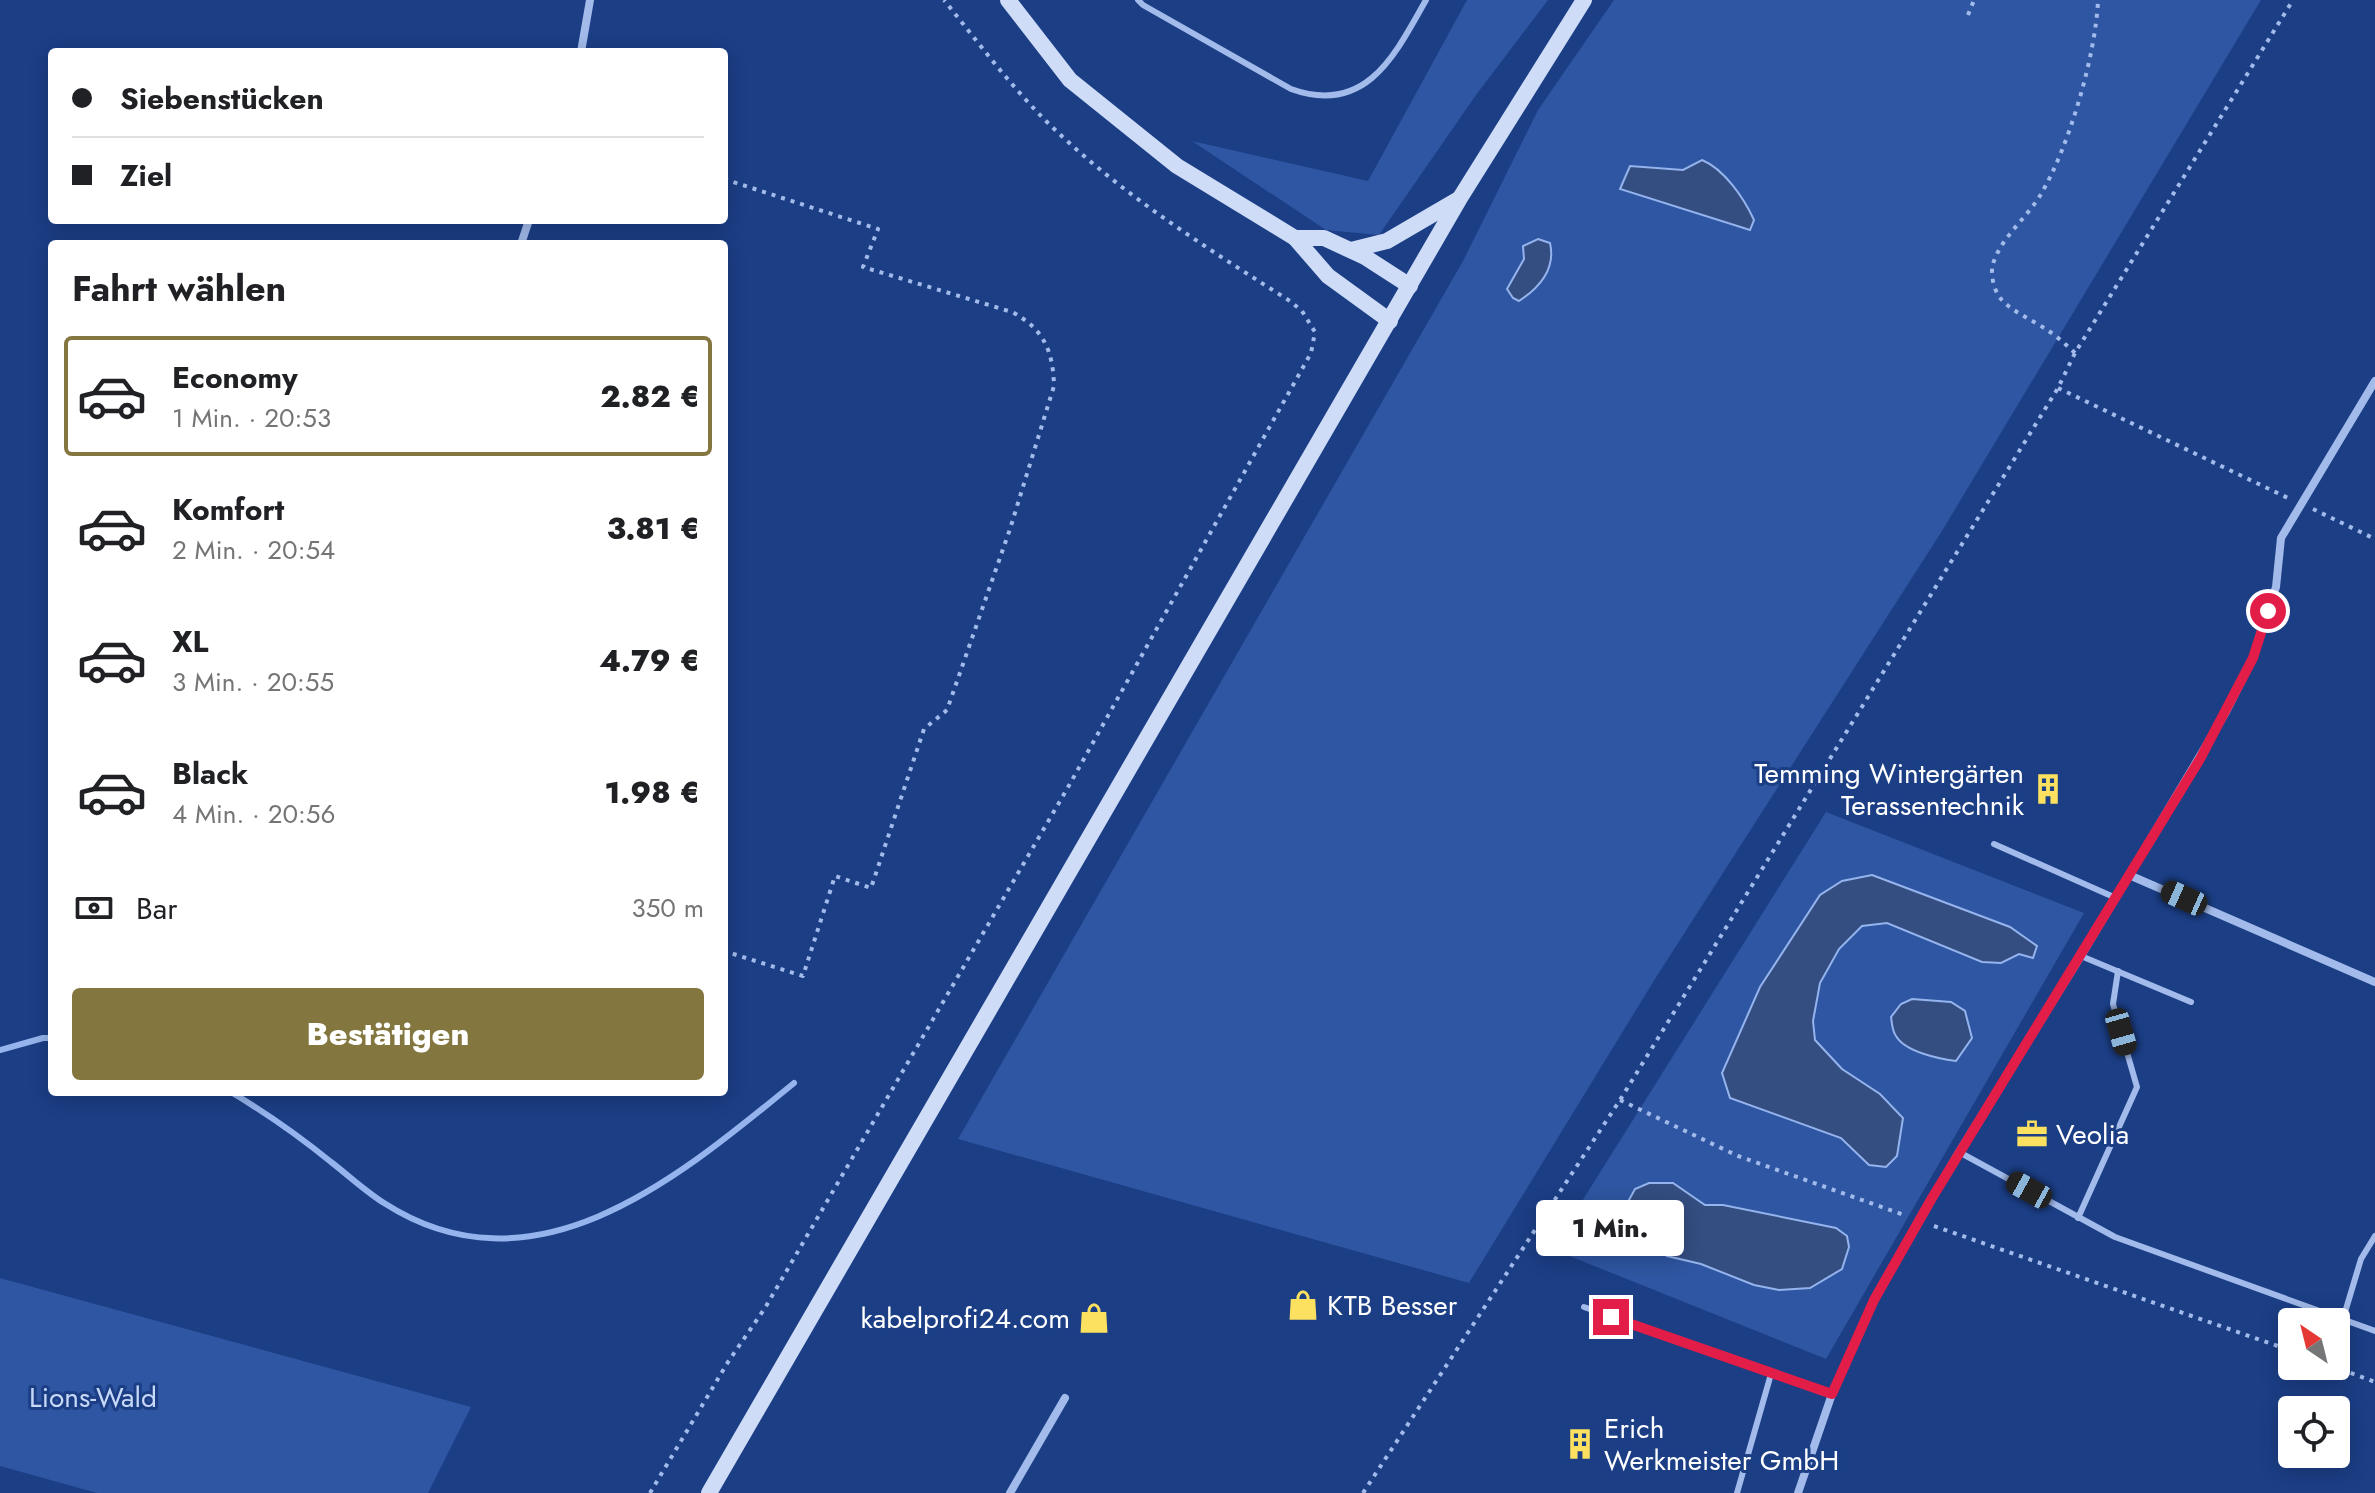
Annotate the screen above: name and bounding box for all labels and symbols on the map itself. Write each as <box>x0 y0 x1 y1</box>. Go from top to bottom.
route start <box>2250 593 2286 629</box>
place label: Temming Wintergärten Terassentechnik <box>1754 753 2025 826</box>
building icon: Temming Wintergärten Terassentechnik <box>2031 772 2065 806</box>
car <box>2157 877 2211 919</box>
car <box>2103 1006 2139 1058</box>
place label: Veolia <box>2056 1114 2129 1155</box>
office icon: Veolia <box>2015 1117 2049 1151</box>
car <box>2002 1168 2056 1212</box>
callout: 1 Min. <box>1537 1201 1685 1257</box>
place label: KTB Besser <box>1327 1285 1458 1326</box>
shop icon: KTB Besser <box>1286 1288 1320 1322</box>
place label: kabelprofi24.com <box>861 1298 1070 1339</box>
route end <box>1593 1299 1629 1335</box>
shop icon: kabelprofi24.com <box>1077 1301 1111 1335</box>
north arrow <box>2278 1308 2350 1380</box>
park label: Lions-Wald <box>29 1377 157 1418</box>
place label: Erich Werkmeister GmbH <box>1604 1408 1839 1481</box>
building icon: Erich Werkmeister GmbH <box>1563 1427 1597 1461</box>

